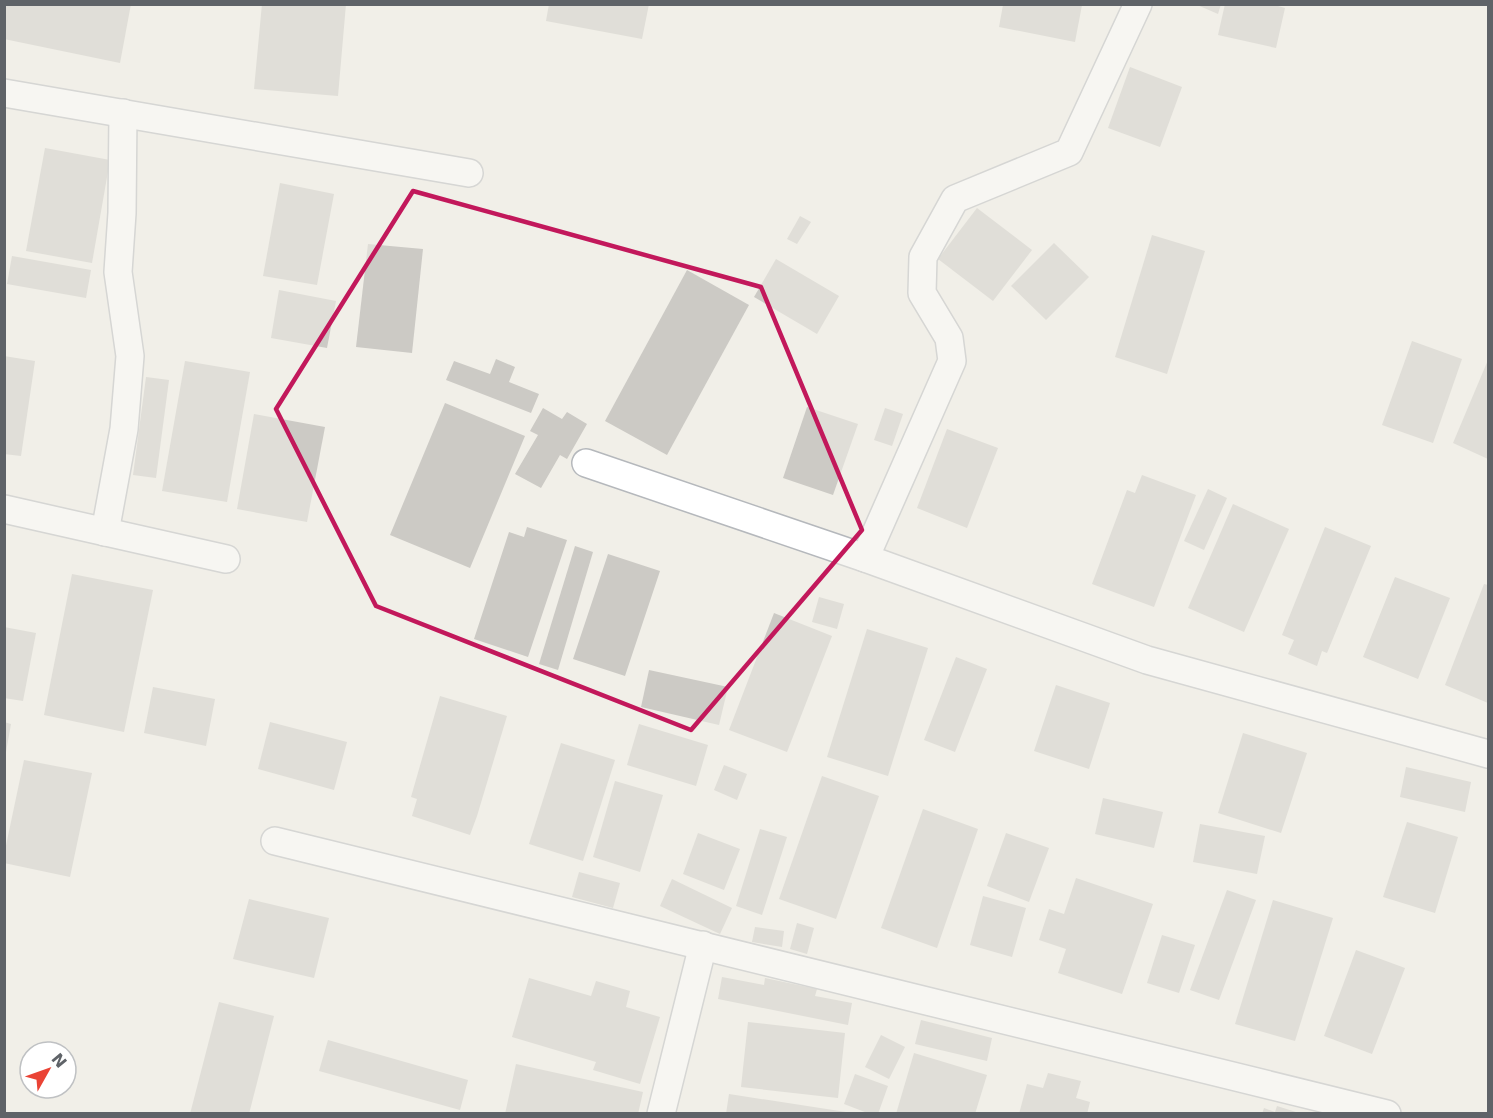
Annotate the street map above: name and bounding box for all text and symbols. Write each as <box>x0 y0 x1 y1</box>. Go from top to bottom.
north arrow <box>18 1040 78 1100</box>
text: N <box>48 1049 71 1072</box>

